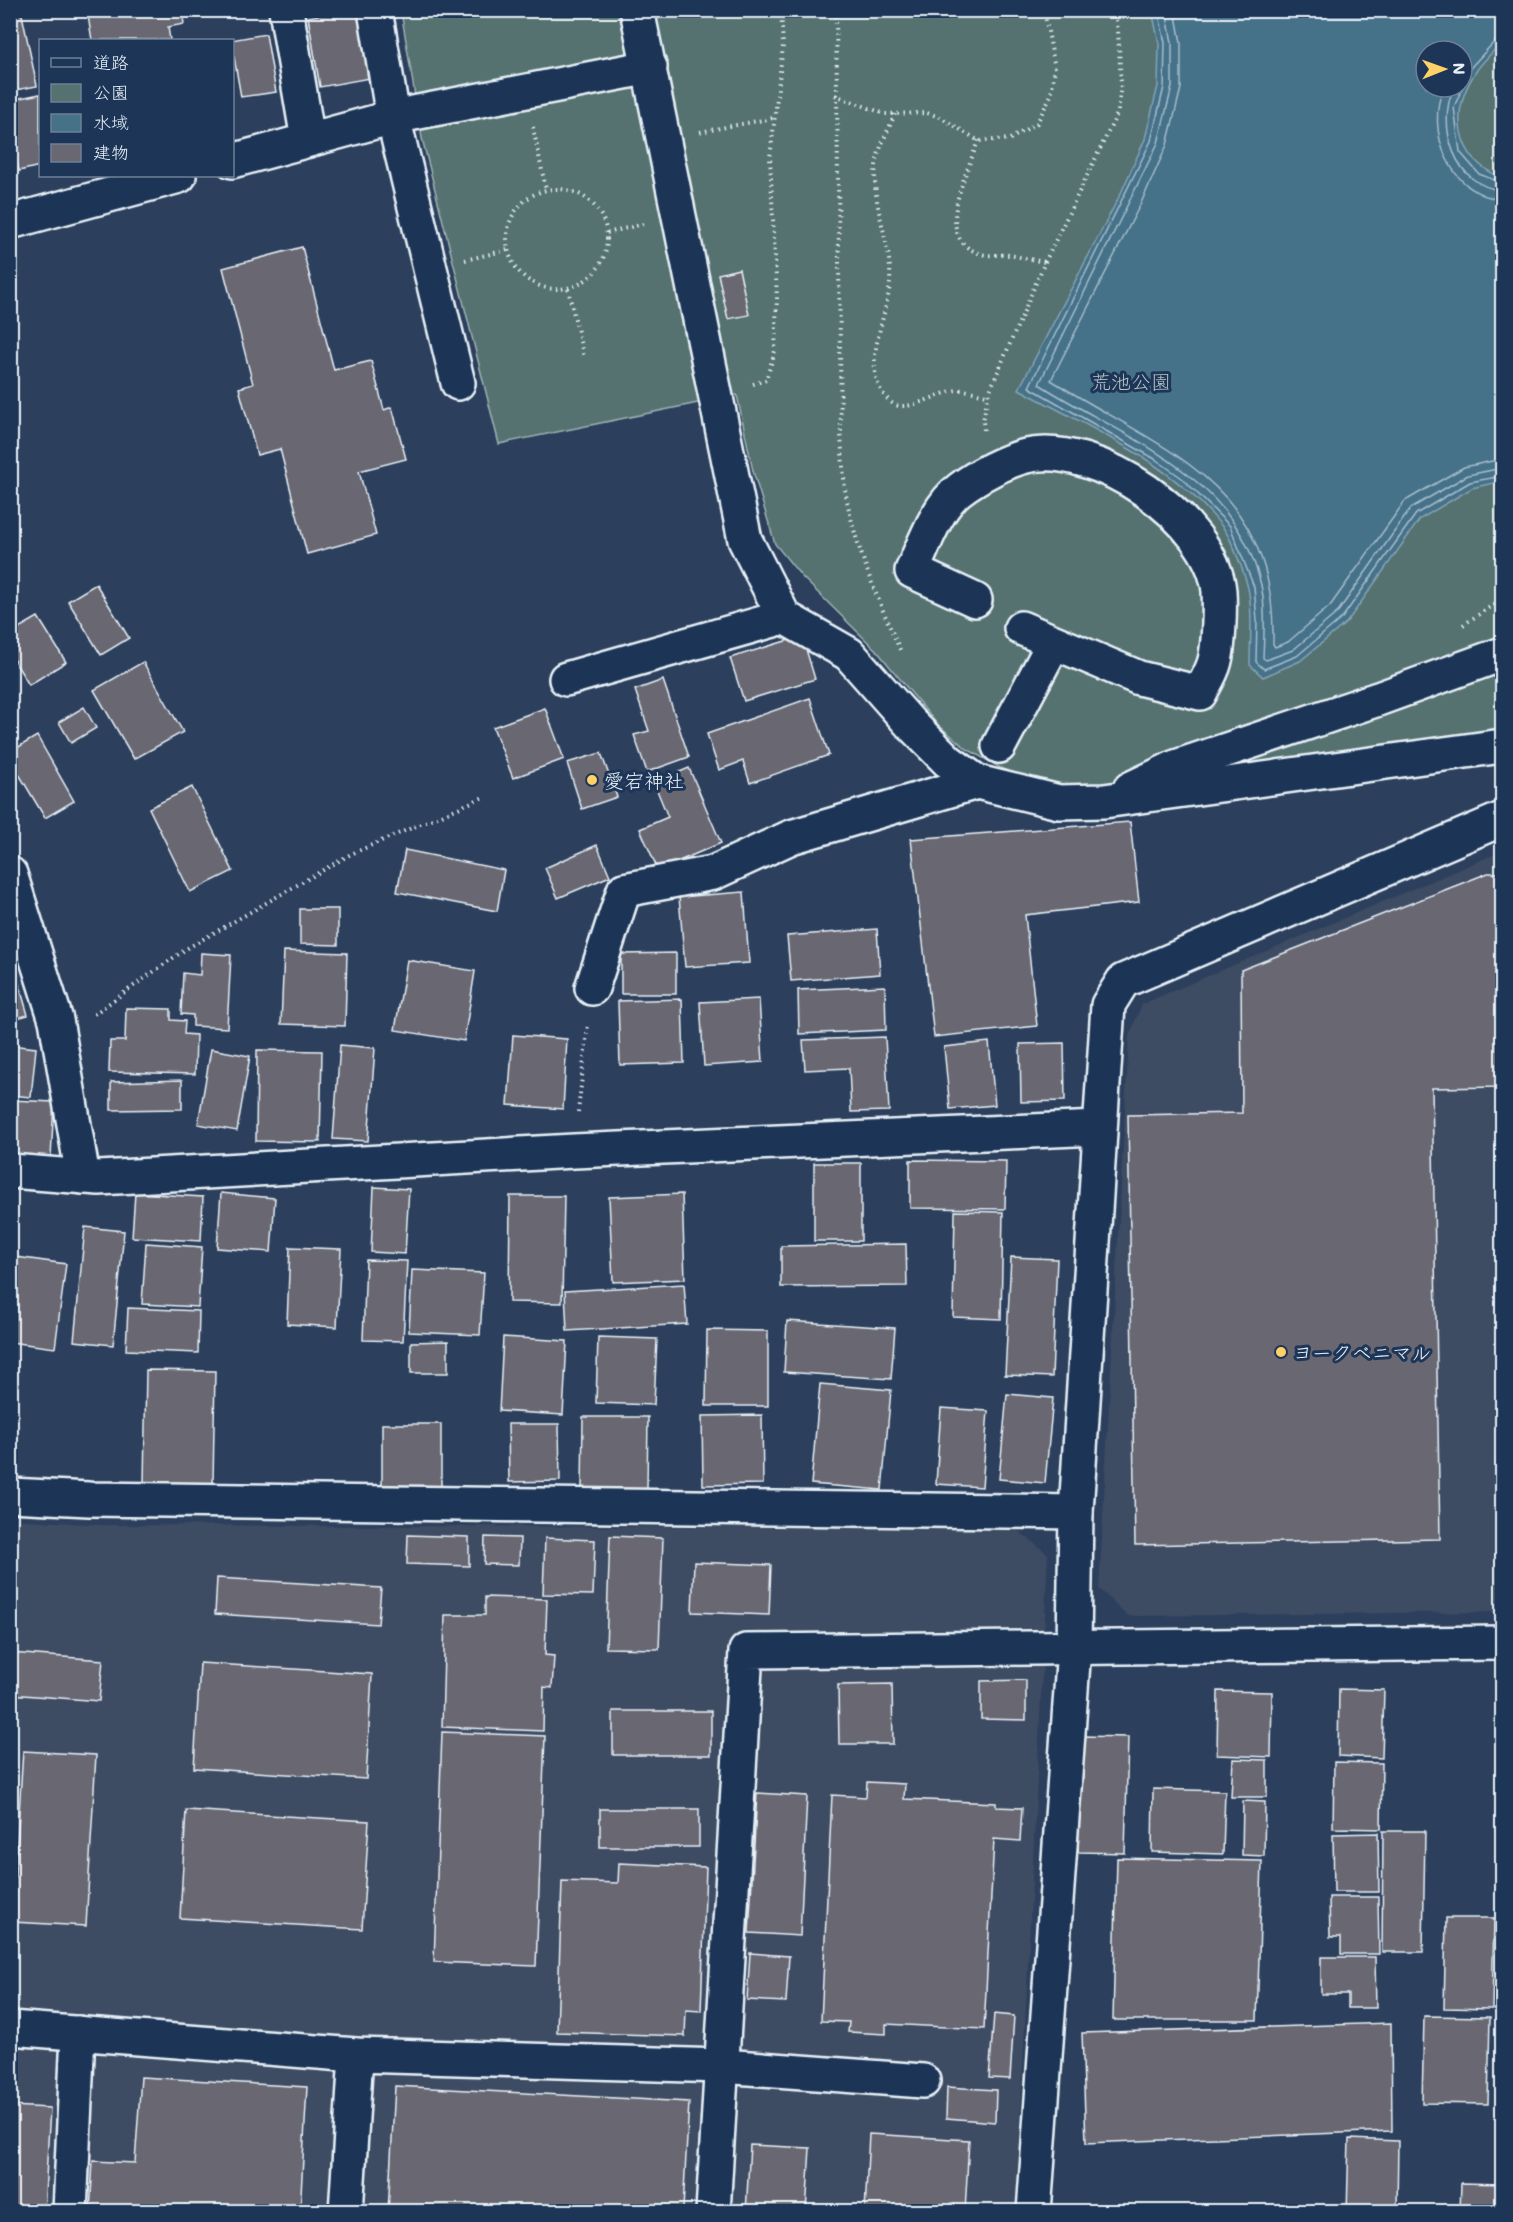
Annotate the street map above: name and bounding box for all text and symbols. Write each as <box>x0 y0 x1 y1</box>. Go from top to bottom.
legend <box>39 39 234 177</box>
north arrow <box>1414 39 1474 99</box>
text: 道路 <box>93 50 129 74</box>
text: N <box>1449 62 1470 75</box>
text: 公園 <box>93 80 129 104</box>
text: 水域 <box>93 110 129 134</box>
text: 建物 <box>93 140 129 164</box>
park label: 荒池公園 <box>1091 368 1171 394</box>
place label: 愛宕神社 <box>604 767 684 793</box>
marker: 愛宕神社 <box>585 773 599 787</box>
place label: ヨークベニマル <box>1293 1339 1431 1365</box>
marker: ヨークベニマル <box>1274 1345 1288 1359</box>

